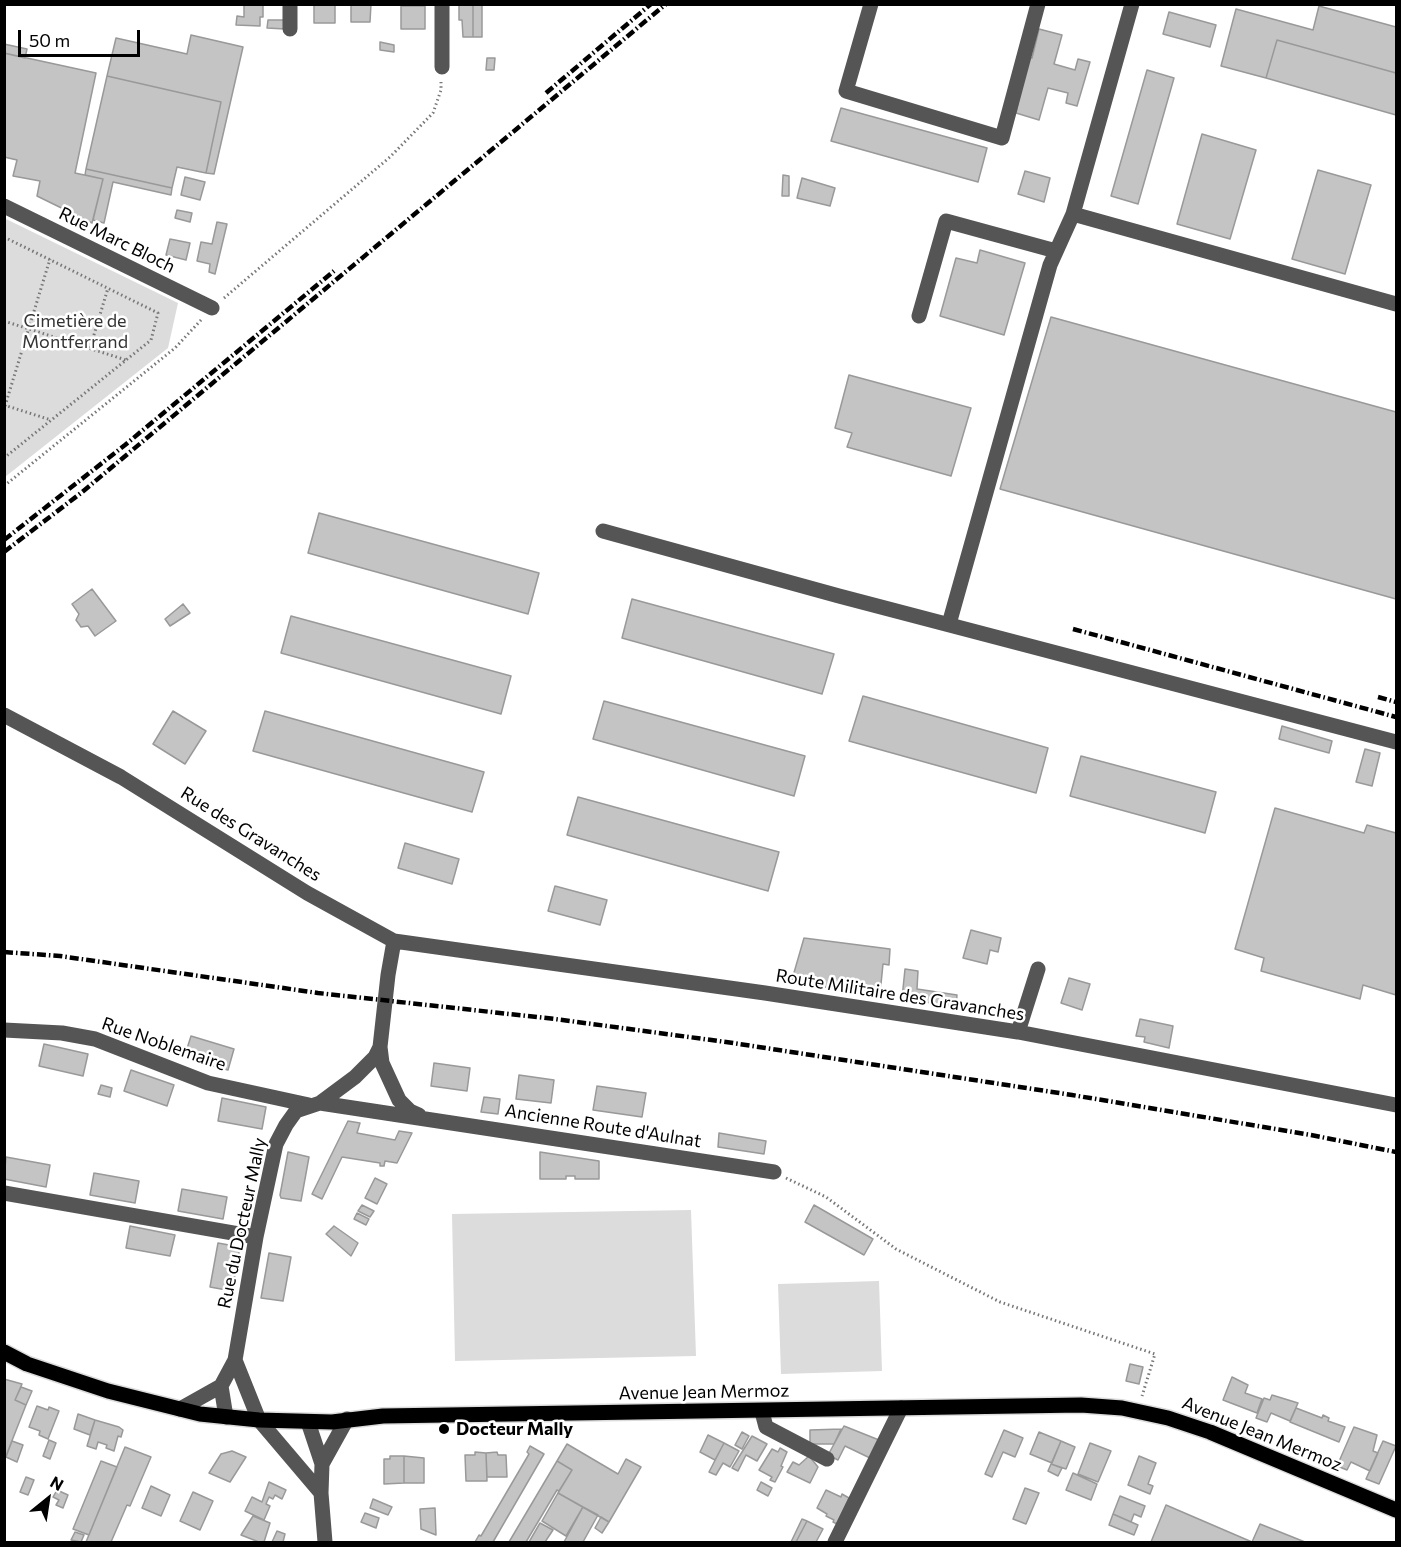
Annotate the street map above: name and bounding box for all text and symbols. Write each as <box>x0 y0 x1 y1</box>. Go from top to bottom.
scale bar <box>21 18 142 56</box>
text: 50 m <box>29 29 70 51</box>
street label: Rue Marc Bloch <box>55 202 179 278</box>
park label: Cimetière de Montferrand <box>22 310 128 352</box>
street label: Rue des Gravanches <box>177 782 325 886</box>
street label: Route Militaire des Gravanches <box>774 965 1026 1025</box>
street label: Rue Noblemaire <box>99 1013 229 1075</box>
street label: Ancienne Route d'Aulnat <box>503 1100 703 1152</box>
street label: Rue du Docteur Mally <box>213 1136 271 1310</box>
street label: Avenue Jean Mermoz <box>619 1380 789 1404</box>
street label: Avenue Jean Mermoz <box>1179 1392 1345 1476</box>
place label: Docteur Mally <box>456 1418 573 1440</box>
marker: Docteur Mally <box>437 1422 451 1436</box>
north arrow <box>18 1469 78 1529</box>
text: N <box>47 1472 67 1494</box>

